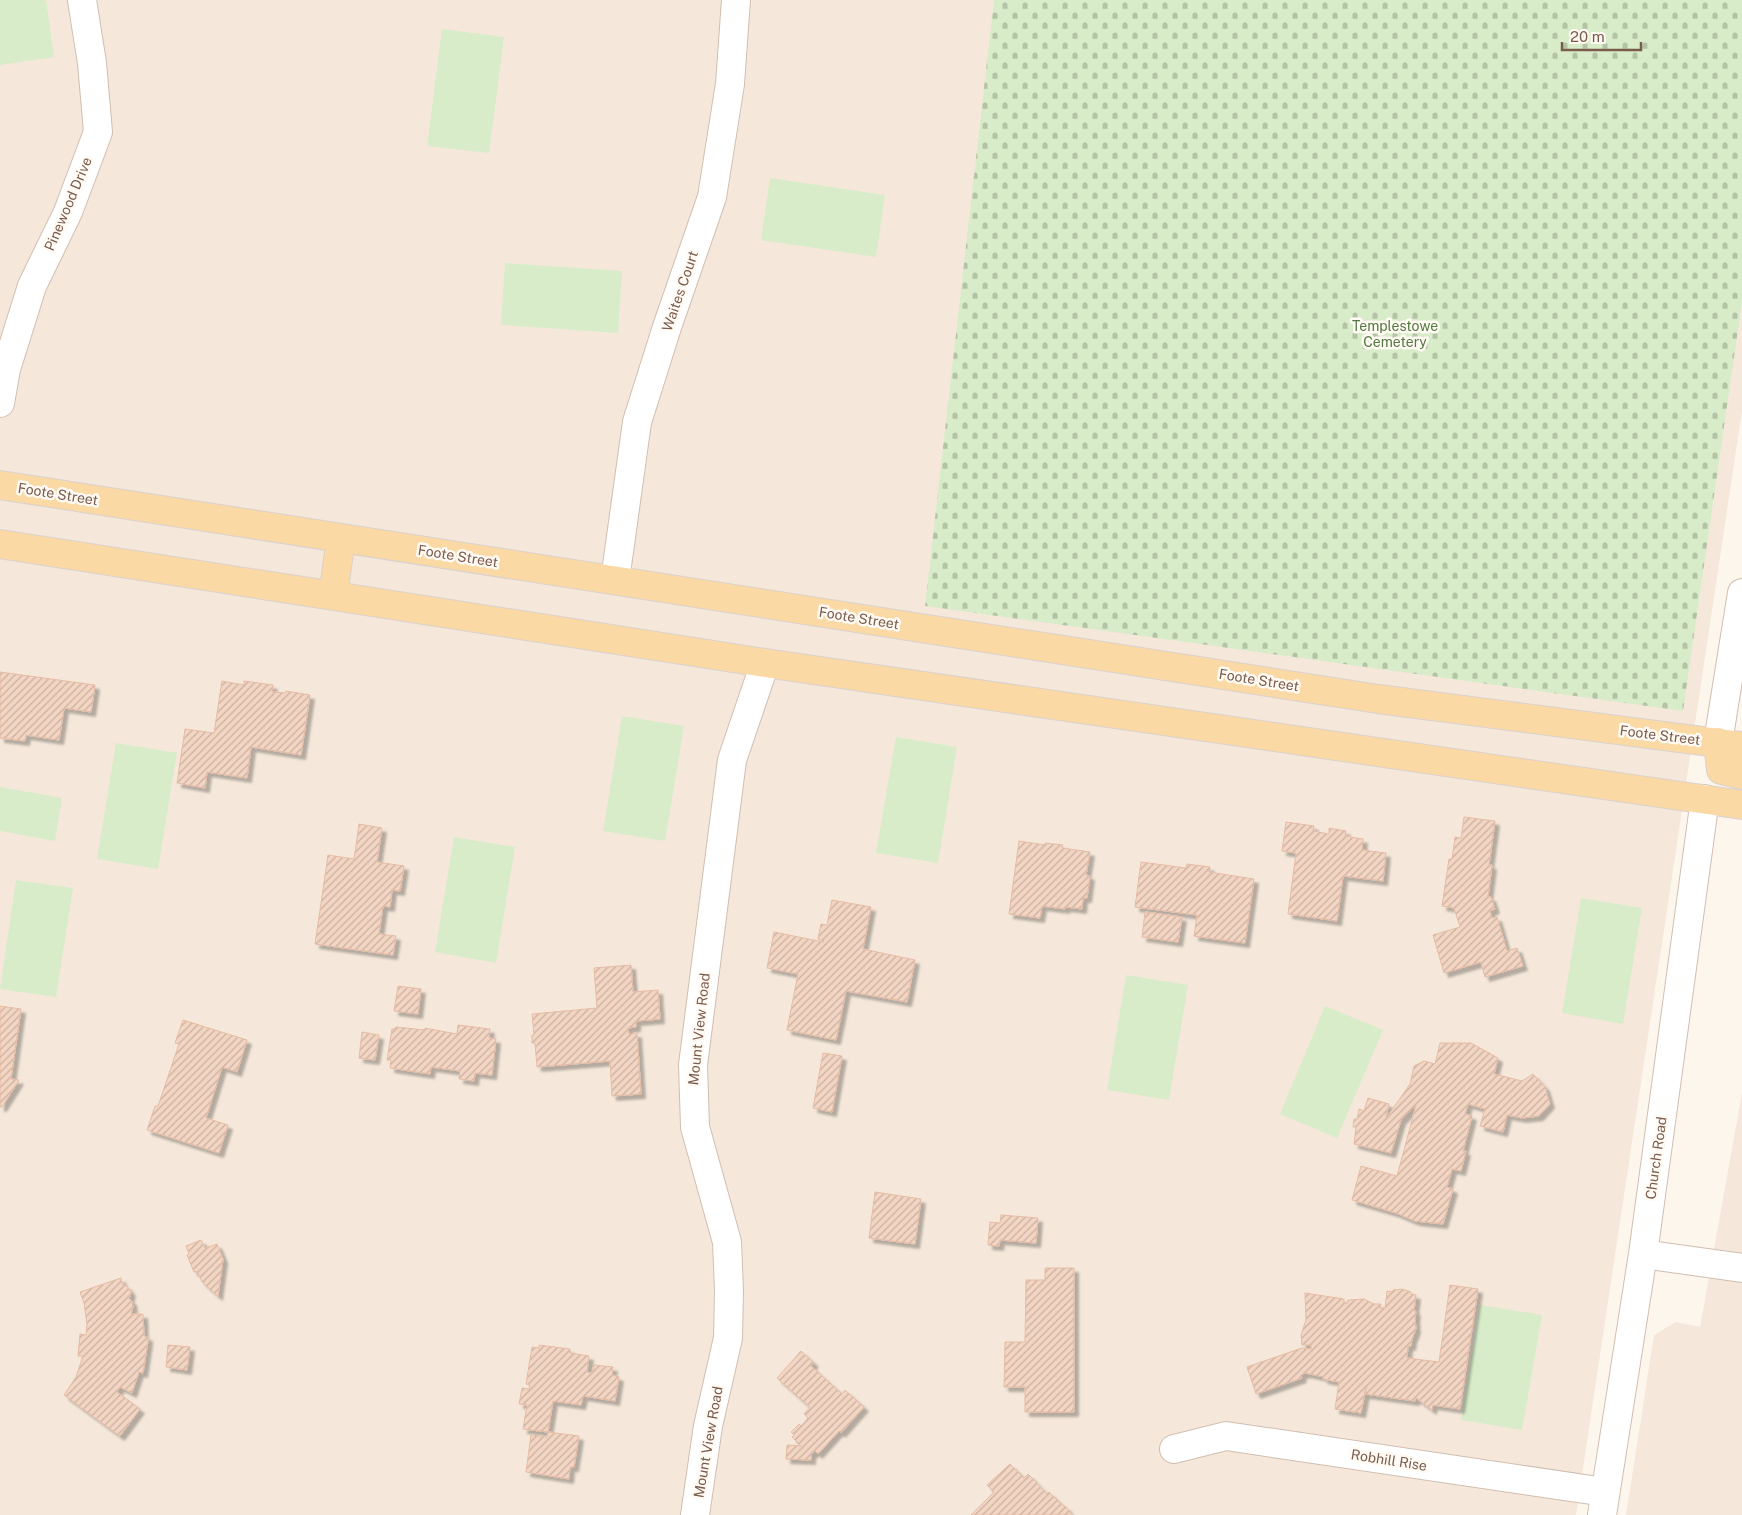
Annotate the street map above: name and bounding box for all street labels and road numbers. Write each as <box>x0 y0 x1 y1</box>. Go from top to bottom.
street label: Pinewood Drive <box>41 155 95 253</box>
street label: Waites Court <box>659 249 701 333</box>
street label: Foote Street <box>17 480 99 508</box>
street label: Foote Street <box>417 542 499 570</box>
street label: Foote Street <box>818 604 900 632</box>
street label: Foote Street <box>1218 666 1300 694</box>
street label: Foote Street <box>1619 722 1701 748</box>
street label: Mount View Road <box>685 972 713 1086</box>
street label: Church Road <box>1642 1116 1670 1200</box>
street label: Mount View Road <box>690 1385 726 1499</box>
street label: Robhill Rise <box>1350 1446 1428 1474</box>

